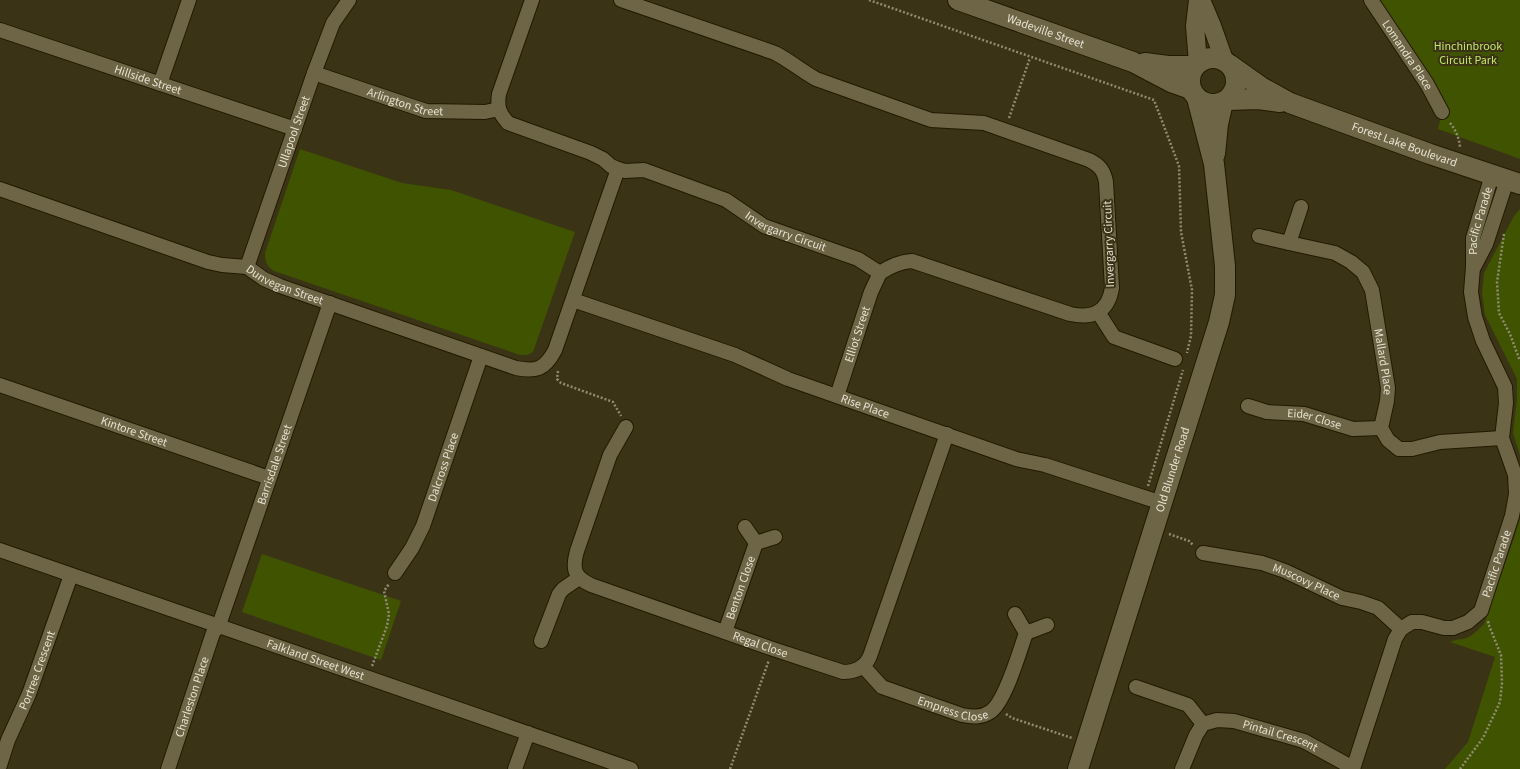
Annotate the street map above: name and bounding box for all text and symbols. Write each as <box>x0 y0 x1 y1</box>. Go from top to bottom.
street label: Wadeville Street <box>1005 9 1087 53</box>
street label: Lomandra Place <box>1378 17 1437 93</box>
park label: Hinchinbrook Circuit Park <box>1434 38 1502 69</box>
street label: Hillside Street <box>112 60 184 99</box>
street label: Arlington Street <box>365 83 443 120</box>
street label: Ullapool Street <box>273 94 314 170</box>
street label: Forest Lake Boulevard <box>1349 118 1460 171</box>
street label: Pacific Parade <box>1465 185 1497 255</box>
street label: Invergarry Circuit <box>1099 200 1119 288</box>
street label: Invergarry Circuit <box>742 207 829 256</box>
street label: Dunvegan Street <box>243 260 326 309</box>
street label: Elliot Street <box>840 304 874 365</box>
street label: Mallard Place <box>1370 327 1397 396</box>
street label: Rise Place <box>839 390 892 422</box>
street label: Eider Close <box>1287 405 1344 434</box>
street label: Kintore Street <box>99 412 170 451</box>
street label: Barrisdale Street <box>253 422 296 507</box>
street label: Old Blunder Road <box>1151 425 1194 514</box>
street label: Dalcross Place <box>423 430 463 504</box>
street label: Pacific Parade <box>1477 528 1515 600</box>
street label: Benton Close <box>722 553 759 622</box>
street label: Muscovy Place <box>1270 559 1343 604</box>
street label: Regal Close <box>730 627 790 662</box>
street label: Portree Crescent <box>14 628 59 713</box>
street label: Falkland Street West <box>265 635 367 684</box>
street label: Charleston Place <box>171 654 213 739</box>
street label: Empress Close <box>915 692 991 725</box>
street label: Pintail Crescent <box>1241 715 1321 756</box>

